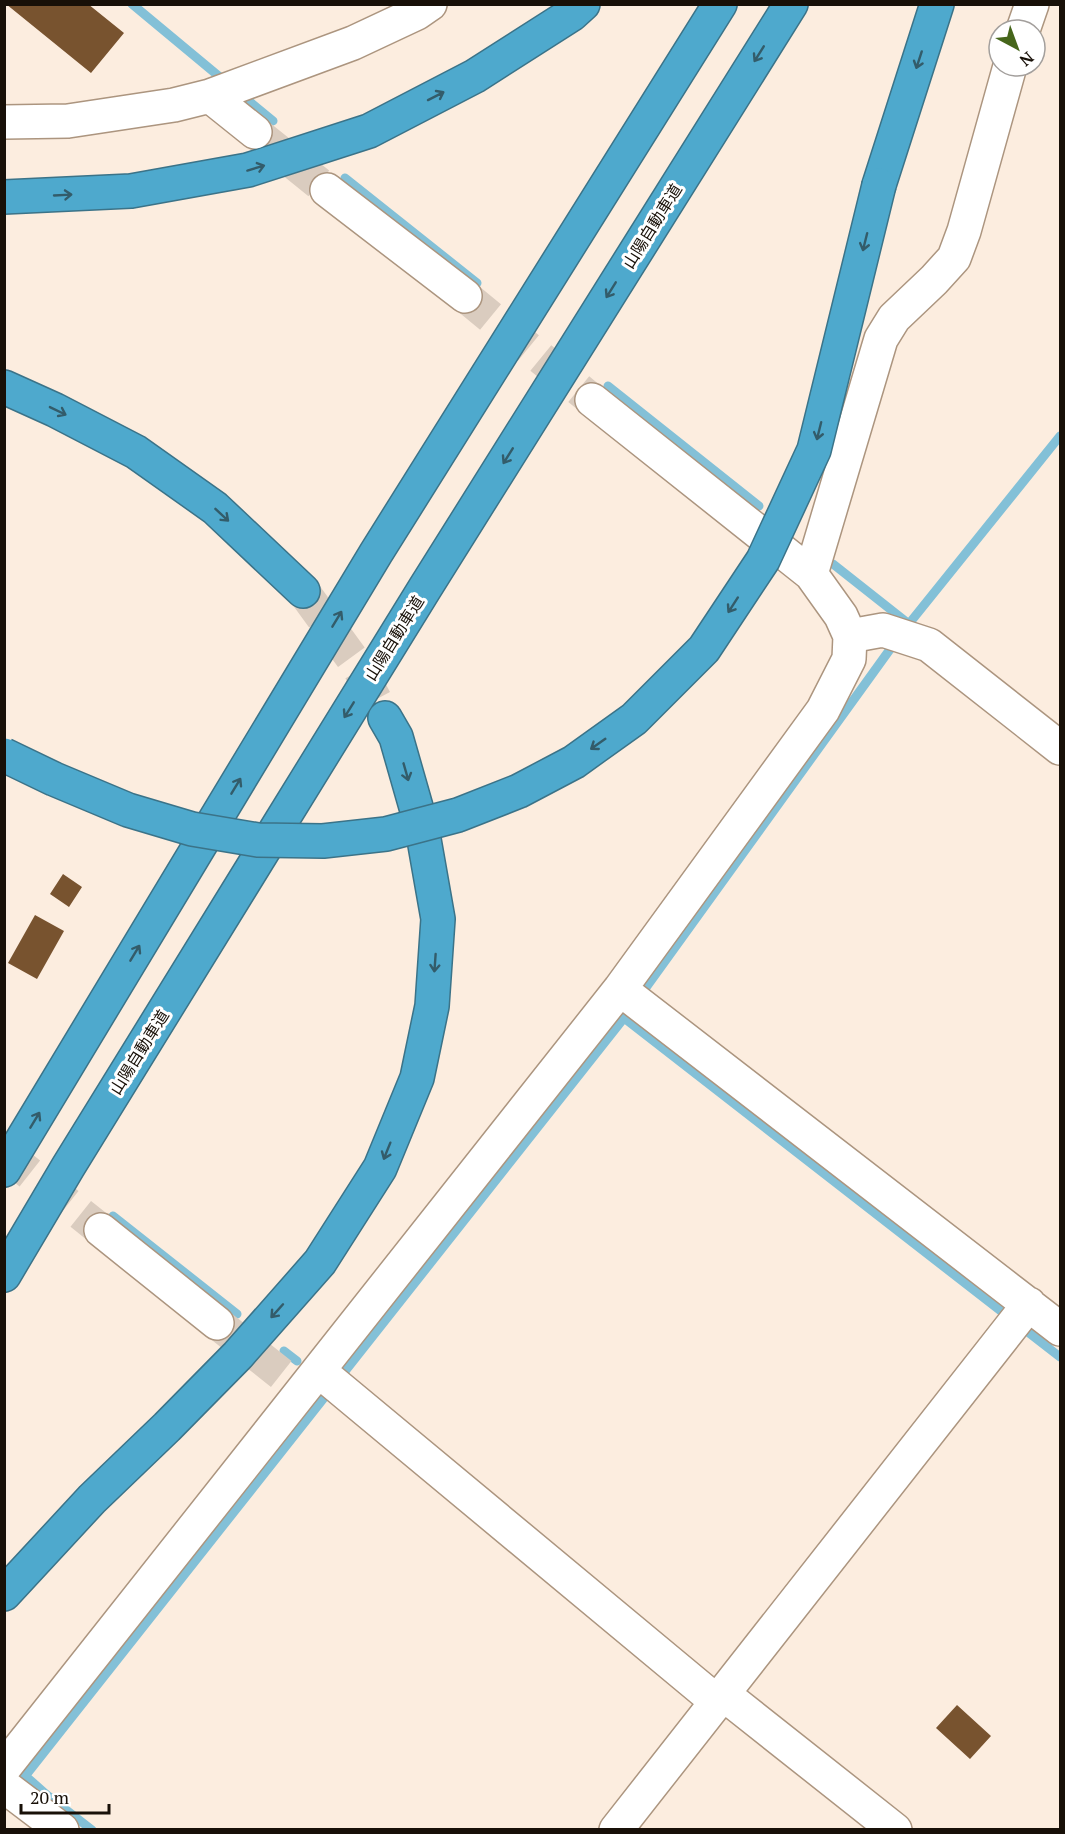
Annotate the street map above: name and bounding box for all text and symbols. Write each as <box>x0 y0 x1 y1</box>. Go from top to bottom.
north arrow <box>987 18 1047 78</box>
one-way arrow <box>753 45 765 62</box>
text: N <box>1015 47 1039 72</box>
one-way arrow <box>913 50 924 69</box>
one-way arrow <box>427 90 445 101</box>
one-way arrow <box>246 162 265 173</box>
street label: 山陽自動車道 <box>617 179 687 273</box>
one-way arrow <box>52 189 72 200</box>
one-way arrow <box>858 232 870 251</box>
one-way arrow <box>605 282 618 299</box>
one-way arrow <box>48 406 66 418</box>
one-way arrow <box>812 421 824 440</box>
one-way arrow <box>501 447 513 464</box>
one-way arrow <box>214 508 229 522</box>
street label: 山陽自動車道 <box>359 591 429 685</box>
one-way arrow <box>727 597 739 613</box>
one-way arrow <box>331 611 343 628</box>
one-way arrow <box>343 702 356 719</box>
one-way arrow <box>591 738 607 750</box>
one-way arrow <box>401 762 412 781</box>
one-way arrow <box>230 778 242 795</box>
one-way arrow <box>130 945 142 962</box>
one-way arrow <box>429 953 440 973</box>
street label: 山陽自動車道 <box>104 1005 174 1099</box>
one-way arrow <box>29 1112 41 1129</box>
one-way arrow <box>381 1141 392 1160</box>
one-way arrow <box>270 1303 284 1318</box>
scale bar <box>21 1777 110 1815</box>
text: 20 m <box>30 1785 70 1809</box>

